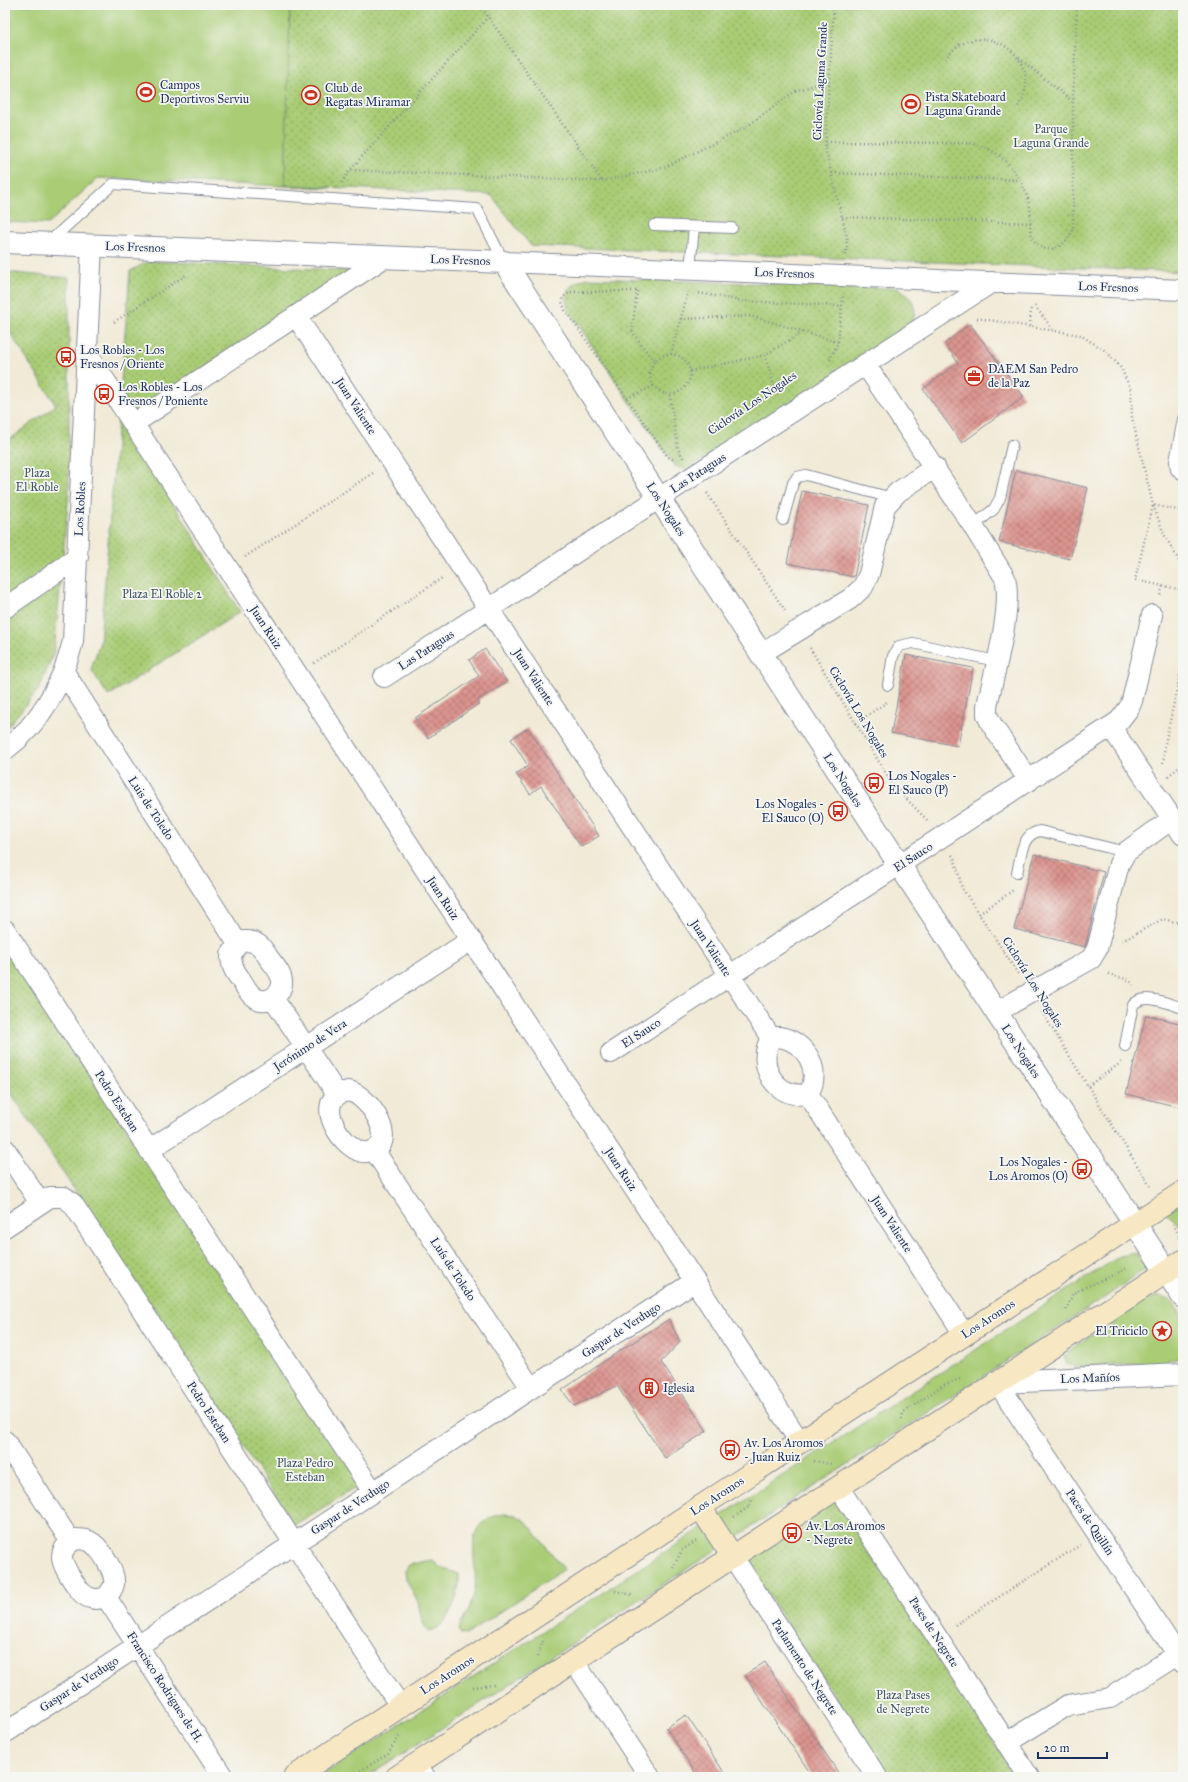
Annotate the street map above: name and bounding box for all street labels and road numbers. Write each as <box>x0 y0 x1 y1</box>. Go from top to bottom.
street label: Ciclovía Laguna Grande <box>810 21 831 141</box>
street label: Los Fresnos <box>105 239 165 255</box>
street label: Los Fresnos <box>430 252 490 268</box>
street label: Los Fresnos <box>754 265 814 281</box>
street label: Los Fresnos <box>1078 279 1138 295</box>
street label: Ciclovía Los Nogales <box>705 368 800 439</box>
street label: Juan Valiente <box>331 373 380 438</box>
street label: Las Pataguas <box>668 450 729 497</box>
street label: Los Nogales <box>643 479 689 539</box>
street label: Los Robles <box>72 481 88 537</box>
street label: Juan Ruiz <box>245 601 285 652</box>
street label: Las Pataguas <box>396 627 457 674</box>
street label: Juan Valiente <box>509 644 558 709</box>
street label: Ciclovía Los Nogales <box>825 664 892 761</box>
street label: Los Nogales <box>820 750 866 810</box>
street label: Luis de Toledo <box>125 774 177 842</box>
street label: El Sauco <box>891 839 935 875</box>
street label: Juan Ruiz <box>422 872 462 923</box>
street label: Juan Valiente <box>686 915 735 980</box>
street label: Ciclovía Los Nogales <box>999 934 1066 1030</box>
street label: El Sauco <box>619 1015 663 1051</box>
street label: Jerónimo de Vera <box>269 1016 351 1076</box>
street label: Los Nogales <box>998 1021 1044 1081</box>
street label: Pedro Esteban <box>92 1068 142 1135</box>
street label: Juan Ruiz <box>600 1143 640 1194</box>
street label: Juan Valiente <box>867 1191 916 1256</box>
street label: Luís de Toledo <box>427 1235 479 1303</box>
street label: Los Aromos <box>959 1296 1017 1342</box>
street label: Gaspar de Verdugo <box>579 1299 664 1362</box>
street label: Los Mañíos <box>1060 1370 1120 1386</box>
street label: Pedro Esteban <box>184 1379 234 1446</box>
street label: Los Aromos <box>688 1473 746 1519</box>
street label: Gaspar de Verdugo <box>308 1476 393 1539</box>
street label: Paces de Quillín <box>1063 1486 1118 1558</box>
street label: Pases de Negrete <box>905 1594 962 1670</box>
street label: Parlamento de Negrete <box>768 1616 841 1718</box>
street label: Francisco Rodrigues de H. <box>123 1629 206 1745</box>
street label: Los Aromos <box>418 1652 476 1698</box>
street label: Gaspar de Verdugo <box>37 1653 122 1716</box>

